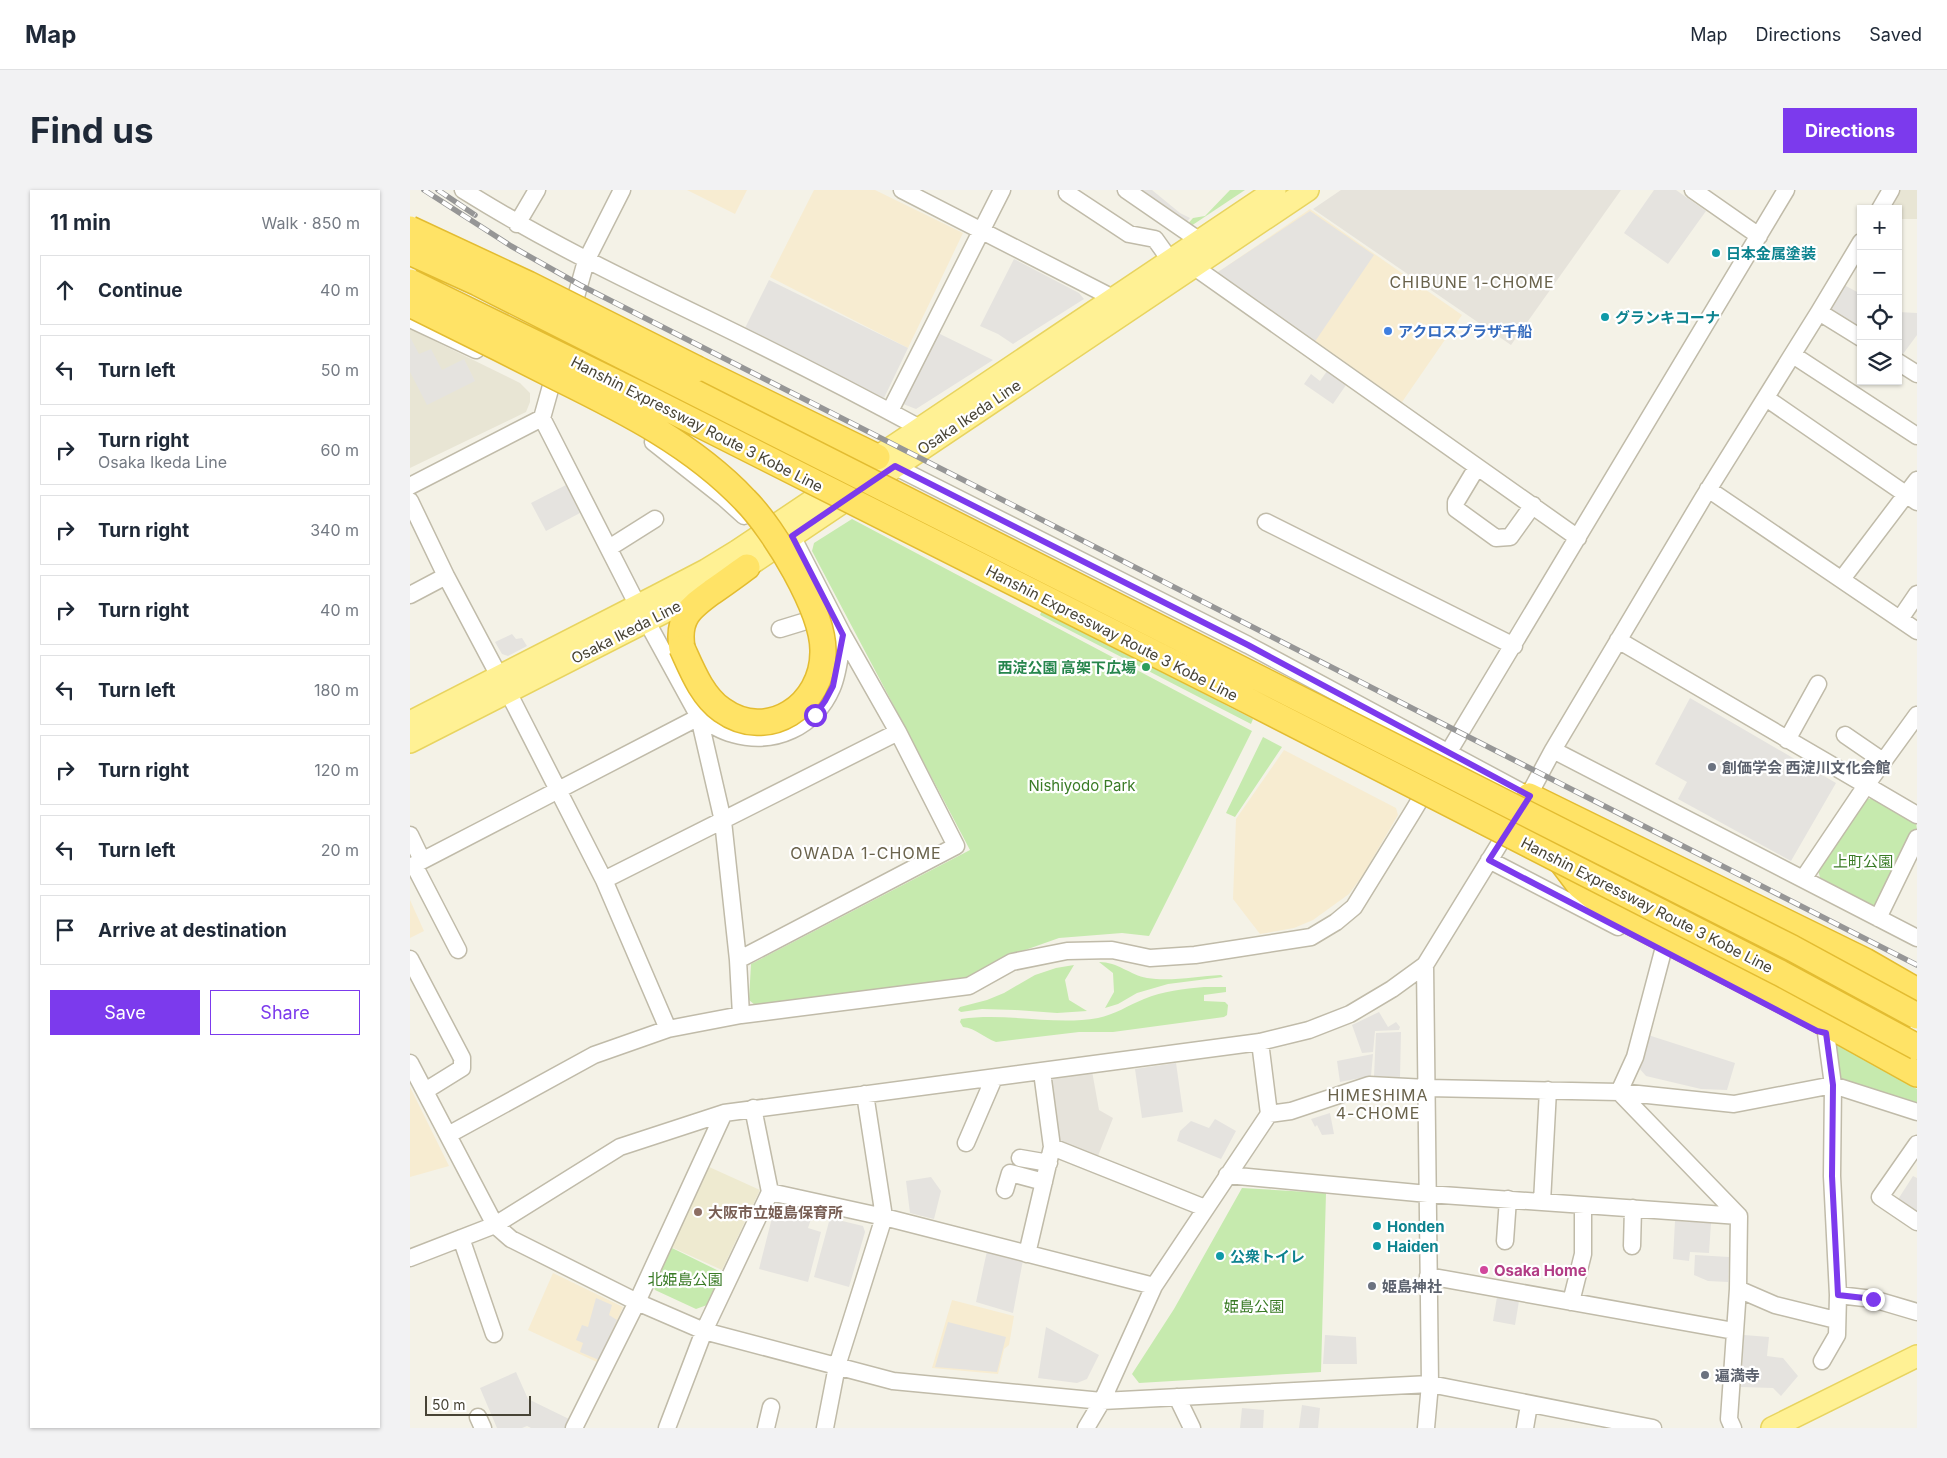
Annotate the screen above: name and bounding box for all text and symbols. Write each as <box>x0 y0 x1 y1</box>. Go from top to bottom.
text: Map <box>25 20 76 49</box>
text: Map <box>1690 24 1728 45</box>
text: Directions <box>1756 24 1841 45</box>
text: Saved <box>1869 24 1922 45</box>
button: Directions <box>1783 108 1917 153</box>
text: Find us <box>30 109 154 151</box>
map controls <box>1857 205 1902 385</box>
button: + <box>1857 205 1902 250</box>
text: 11 min <box>50 210 111 235</box>
text: Walk · 850 m <box>262 213 360 233</box>
place label: 日本金属塗装 <box>1726 244 1816 263</box>
marker: 日本金属塗装 <box>1710 247 1722 259</box>
button: − <box>1857 250 1902 295</box>
district label: CHIBUNE 1-CHOME <box>1389 272 1555 292</box>
icon: ahead <box>51 276 79 304</box>
text: Continue <box>98 279 183 302</box>
text: 40 m <box>320 280 359 300</box>
button: locate <box>1857 295 1902 340</box>
place label: グランキコーナ <box>1615 308 1720 327</box>
marker: グランキコーナ <box>1599 311 1611 323</box>
place label: アクロスプラザ千船 <box>1398 322 1532 341</box>
marker: アクロスプラザ千船 <box>1382 325 1394 337</box>
button: layers <box>1857 340 1902 385</box>
street label: Hanshin Expressway Route 3 Kobe Line <box>568 352 826 496</box>
icon: left <box>51 356 79 384</box>
text: Turn left <box>98 359 176 382</box>
text: 50 m <box>321 360 359 380</box>
street label: Osaka Ikeda Line <box>914 375 1024 459</box>
text: Turn right <box>98 429 189 452</box>
icon: right <box>51 436 79 464</box>
text: 60 m <box>320 440 359 460</box>
text: Osaka Ikeda Line <box>98 452 227 472</box>
icon: right <box>51 516 79 544</box>
text: Turn right <box>98 519 189 542</box>
text: 340 m <box>310 520 359 540</box>
street label: Hanshin Expressway Route 3 Kobe Line <box>983 561 1241 705</box>
icon: right <box>51 596 79 624</box>
street label: Osaka Ikeda Line <box>568 596 684 668</box>
text: Turn right <box>98 599 189 622</box>
text: 40 m <box>320 600 359 620</box>
place label: 西淀公園 高架下広場 <box>997 658 1136 677</box>
marker: 西淀公園 高架下広場 <box>1140 661 1152 673</box>
icon: left <box>51 676 79 704</box>
text: Turn left <box>98 679 176 702</box>
text: 180 m <box>314 680 359 700</box>
route start <box>804 704 827 727</box>
icon: right <box>51 756 79 784</box>
place label: 創価学会 西淀川文化会館 <box>1722 758 1891 777</box>
text: Turn right <box>98 759 189 782</box>
text: 120 m <box>314 760 359 780</box>
marker: 創価学会 西淀川文化会館 <box>1706 761 1718 773</box>
park label: Nishiyodo Park <box>1029 776 1136 795</box>
street label: Hanshin Expressway Route 3 Kobe Line <box>1518 833 1776 977</box>
icon: left <box>51 836 79 864</box>
text: Turn left <box>98 839 176 862</box>
text: 20 m <box>321 840 359 860</box>
district label: OWADA 1-CHOME <box>790 843 942 863</box>
park label: 上町公園 <box>1833 852 1893 871</box>
icon: arrive <box>51 916 79 944</box>
text: Arrive at destination <box>98 919 287 942</box>
button: Save <box>50 990 200 1035</box>
button: Share <box>210 990 360 1035</box>
district label: HIMESHIMA 4-CHOME <box>1327 1085 1429 1123</box>
place label: 大阪市立姫島保育所 <box>708 1203 843 1222</box>
marker: 大阪市立姫島保育所 <box>692 1206 704 1218</box>
place label: Honden <box>1387 1217 1444 1236</box>
marker: Honden <box>1371 1220 1383 1232</box>
place label: Haiden <box>1387 1237 1439 1256</box>
marker: Haiden <box>1371 1240 1383 1252</box>
place label: 公衆トイレ <box>1230 1247 1305 1266</box>
marker: 公衆トイレ <box>1214 1250 1226 1262</box>
place label: Osaka Home <box>1494 1261 1587 1280</box>
marker: Osaka Home <box>1478 1264 1490 1276</box>
park label: 北姫島公園 <box>647 1270 723 1289</box>
place label: 姫島神社 <box>1382 1277 1442 1296</box>
marker: 姫島神社 <box>1366 1280 1378 1292</box>
route end <box>1862 1288 1885 1311</box>
park label: 姫島公園 <box>1224 1297 1284 1316</box>
place label: 遍満寺 <box>1715 1366 1760 1385</box>
marker: 遍満寺 <box>1699 1369 1711 1381</box>
scale bar <box>425 1393 531 1416</box>
text: 50 m <box>432 1396 466 1413</box>

